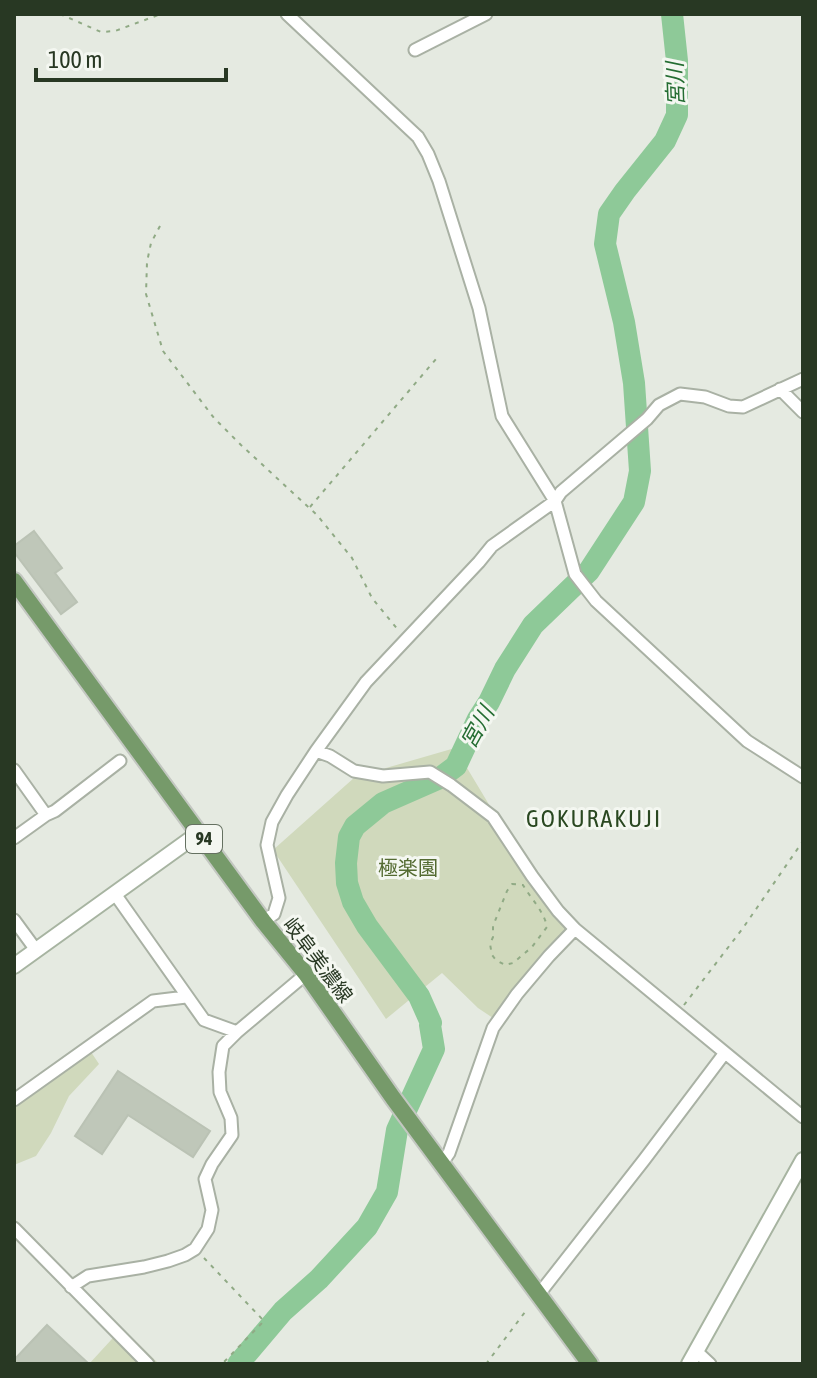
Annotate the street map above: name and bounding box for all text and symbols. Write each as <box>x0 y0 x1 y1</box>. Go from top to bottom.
scale bar <box>36 32 226 82</box>
text: 100 m <box>48 46 102 73</box>
water label: 宮川 <box>661 60 689 106</box>
water label: 宮川 <box>455 700 500 753</box>
district label: GOKURAKUJI <box>526 805 662 832</box>
road number: 94 <box>186 825 222 853</box>
park label: 極楽園 <box>378 856 438 879</box>
street label: 岐阜美濃線 <box>279 913 358 1007</box>

